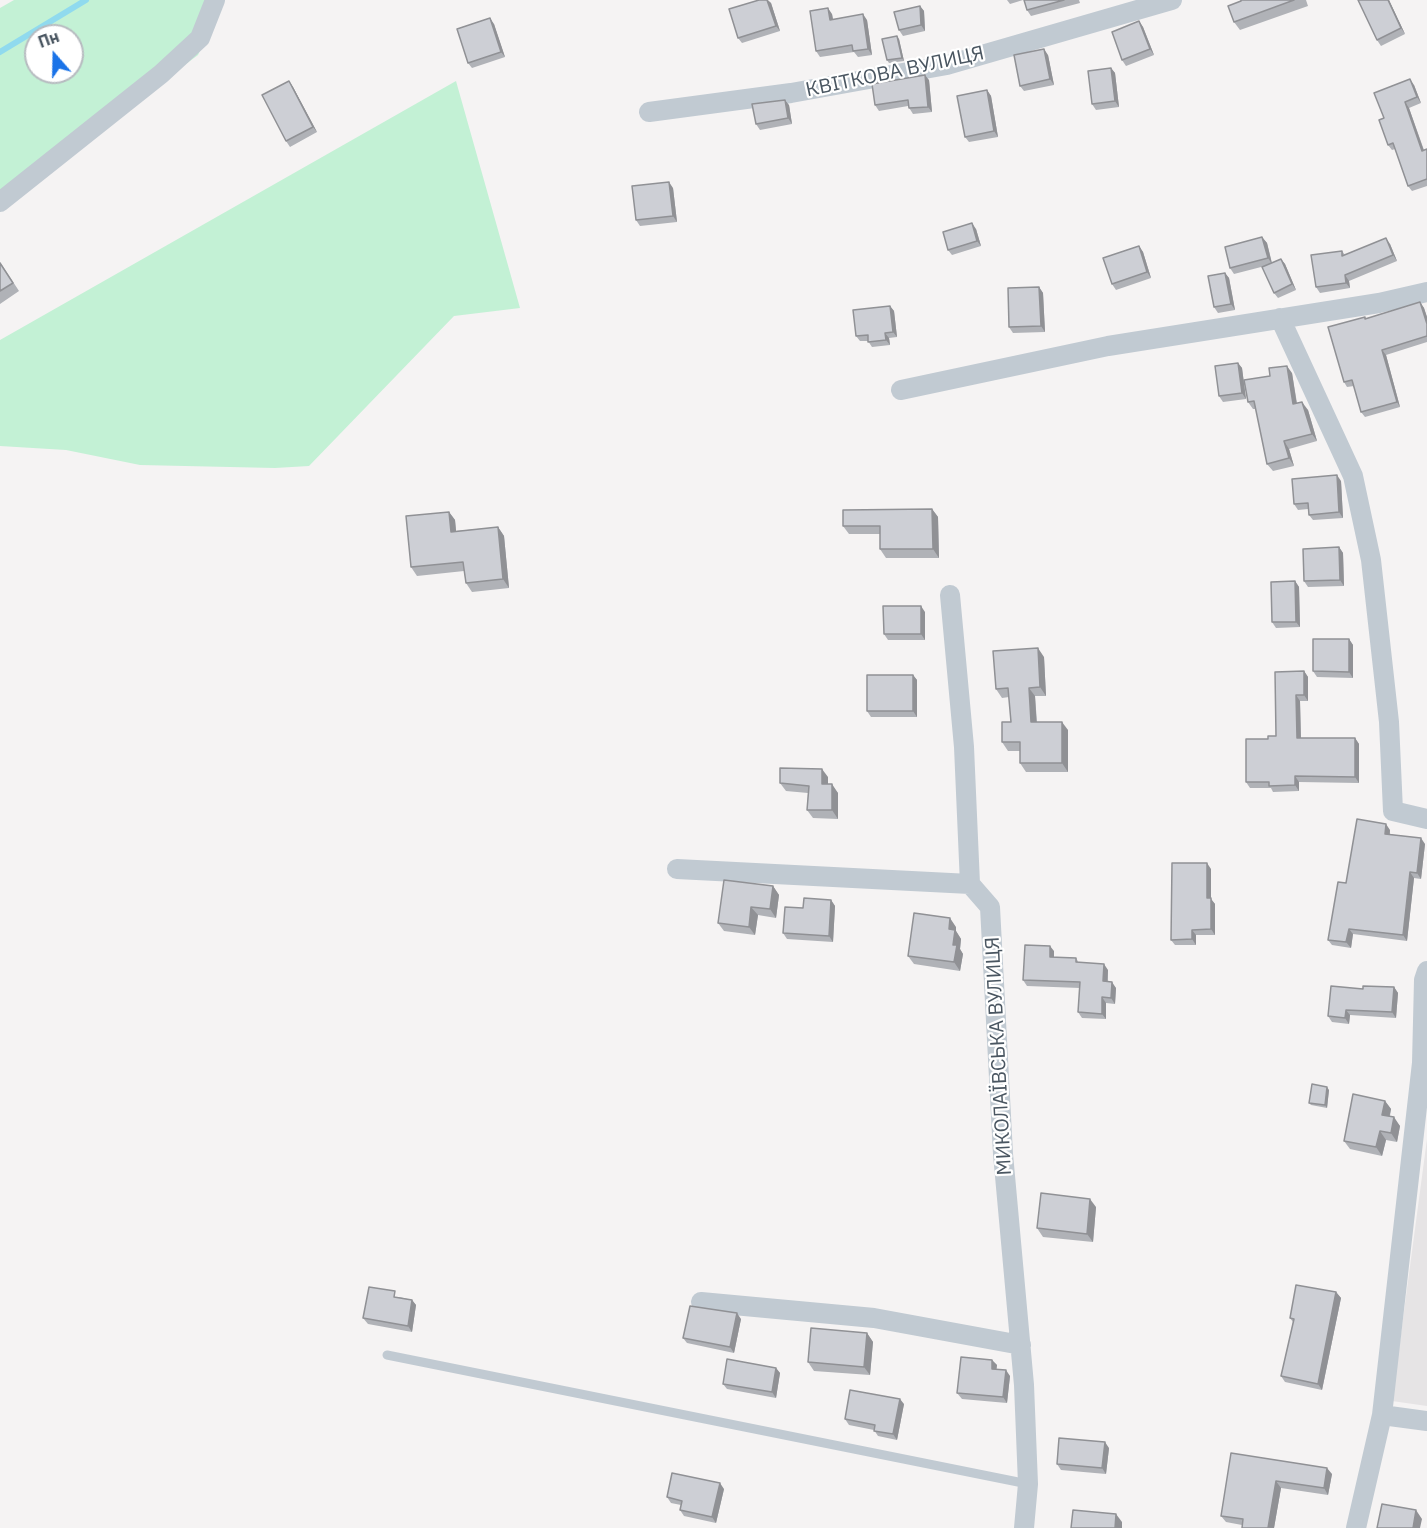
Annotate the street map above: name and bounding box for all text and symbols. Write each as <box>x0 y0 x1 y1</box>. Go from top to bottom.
north arrow <box>24 24 84 84</box>
text: Пн <box>35 26 62 52</box>
street label: КВІТКОВА ВУЛИЦЯ <box>804 41 986 103</box>
street label: МИКОЛАЇВСЬКА ВУЛИЦЯ <box>981 936 1017 1176</box>

